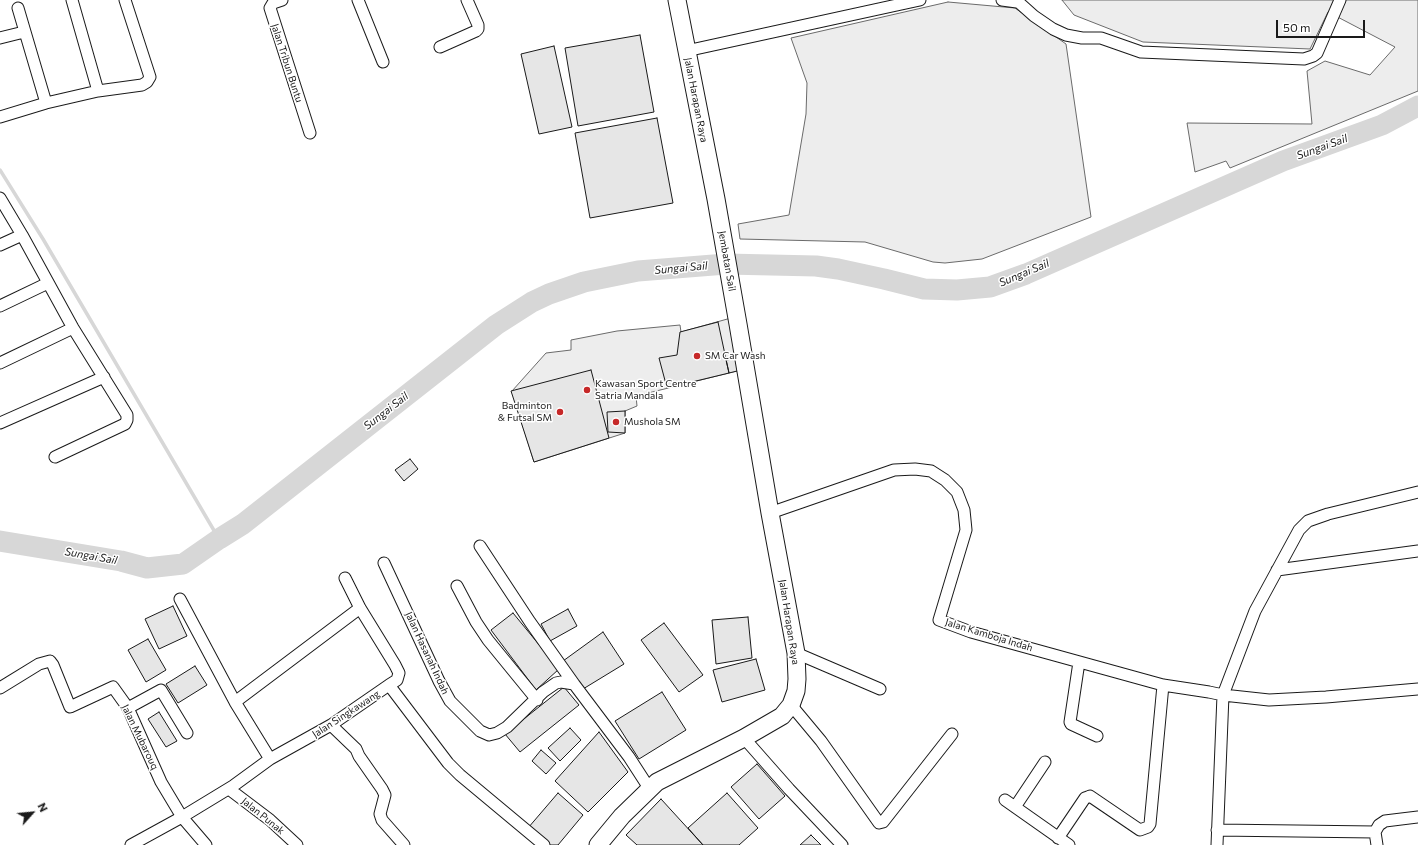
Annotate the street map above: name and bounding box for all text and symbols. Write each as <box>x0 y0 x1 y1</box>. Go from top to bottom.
scale bar <box>1278 12 1367 38</box>
text: 50 m <box>1283 20 1311 34</box>
street label: Jalan Tribun Buntu <box>269 22 305 104</box>
street label: Jalan Harapan Raya <box>682 57 710 143</box>
water label: Sungai Sail <box>1295 132 1349 162</box>
street label: Jembatan Sail <box>716 230 738 292</box>
water label: Sungai Sail <box>997 257 1051 289</box>
water label: Sungai Sail <box>654 259 708 277</box>
place label: SM Car Wash <box>705 350 766 362</box>
marker: SM Car Wash <box>692 351 702 361</box>
place label: Kawasan Sport Centre Satria Mandala <box>595 378 696 402</box>
marker: Kawasan Sport Centre Satria Mandala <box>582 385 592 395</box>
water label: Sungai Sail <box>361 389 411 433</box>
place label: Badminton & Futsal SM <box>498 400 552 424</box>
marker: Badminton & Futsal SM <box>555 407 565 417</box>
place label: Mushola SM <box>624 416 681 428</box>
marker: Mushola SM <box>611 417 621 427</box>
water label: Sungai Sail <box>64 545 118 567</box>
street label: Jalan Harapan Raya <box>776 578 802 666</box>
street label: Jalan Hasanah Indah <box>403 610 451 696</box>
street label: Jalan Kamboja Indah <box>944 616 1034 654</box>
street label: Jalan Singkawang <box>310 688 382 740</box>
street label: Jalan Mubarouq <box>119 702 161 772</box>
north arrow <box>12 793 52 833</box>
street label: Jalan Punak <box>239 795 287 837</box>
text: N <box>35 801 51 814</box>

